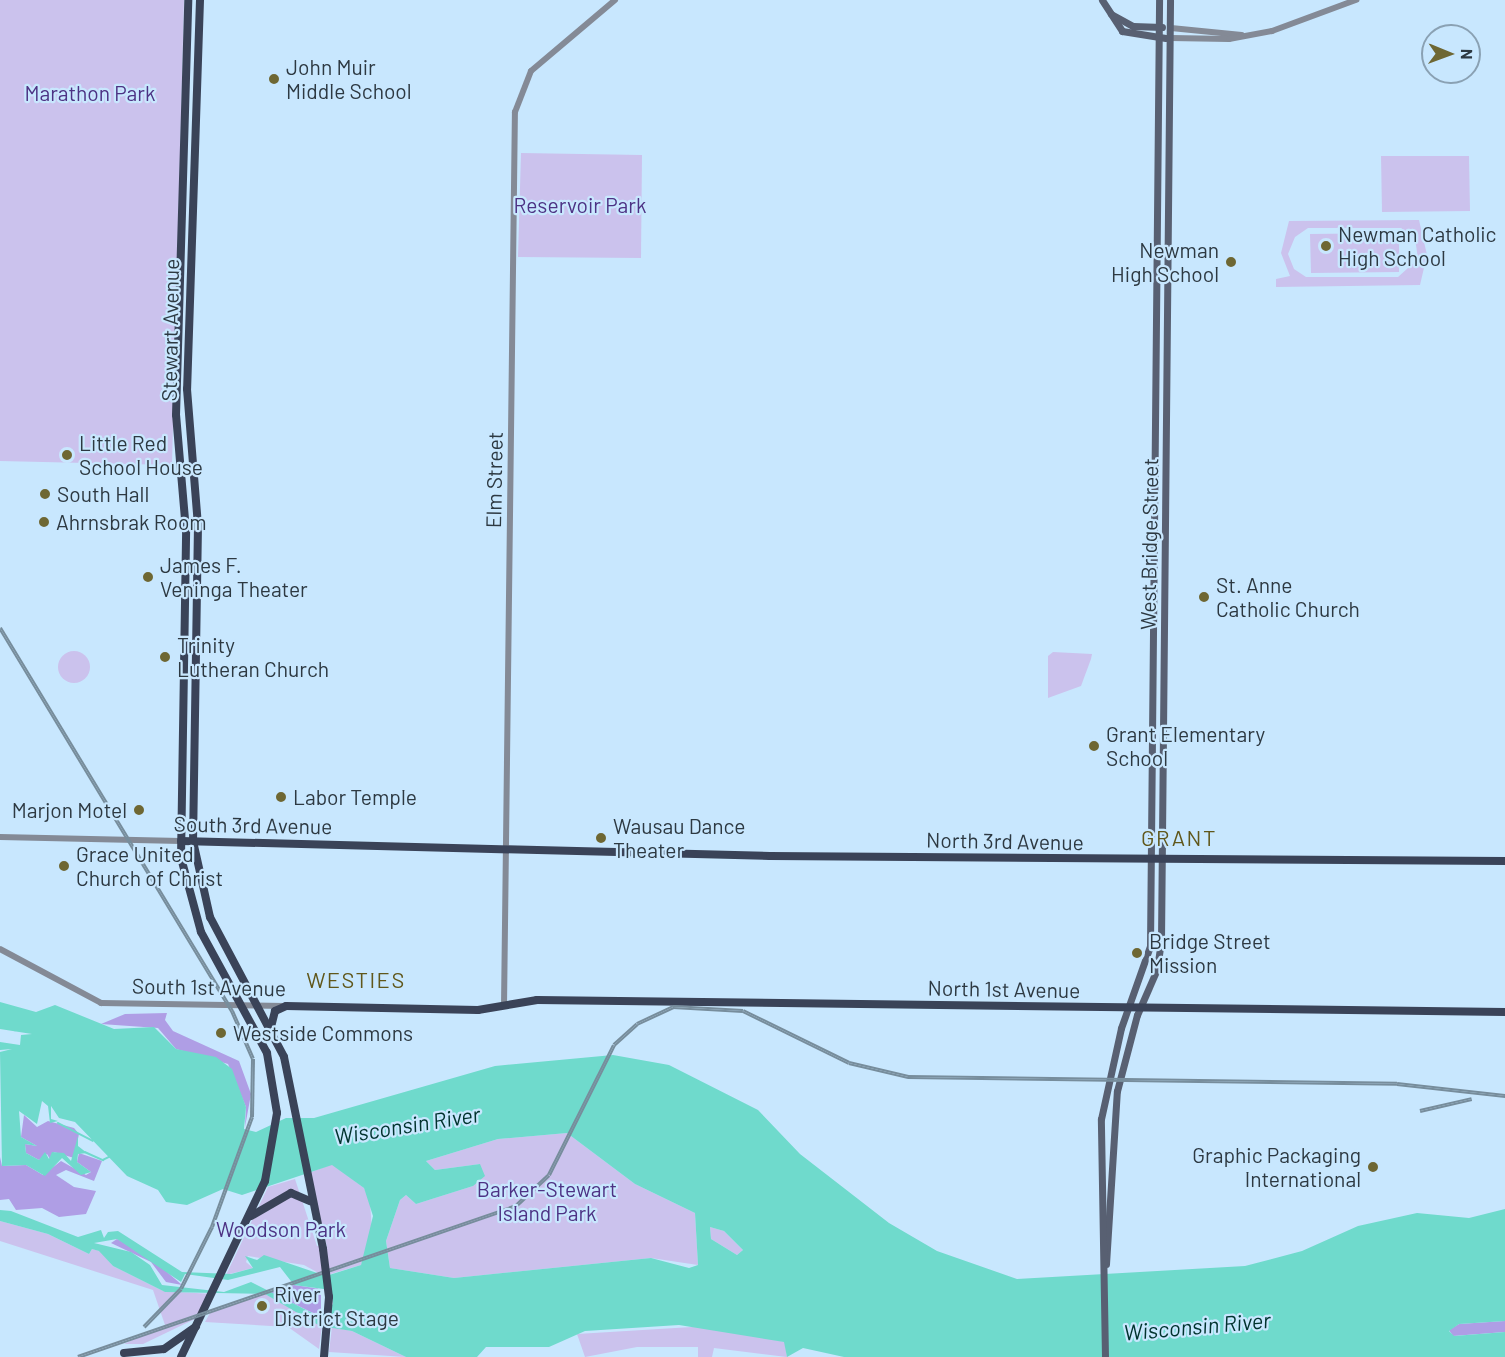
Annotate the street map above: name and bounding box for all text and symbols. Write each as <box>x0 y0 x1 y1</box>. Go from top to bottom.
north arrow <box>1421 24 1481 84</box>
text: N <box>1458 49 1477 60</box>
place label: John Muir Middle School <box>286 54 412 104</box>
marker: John Muir Middle School <box>267 72 281 86</box>
park label: Marathon Park <box>24 80 156 106</box>
park label: Reservoir Park <box>514 192 646 218</box>
place label: Newman Catholic High School <box>1338 221 1496 271</box>
place label: Newman High School <box>1111 237 1219 287</box>
marker: Newman Catholic High School <box>1319 239 1333 253</box>
marker: Newman High School <box>1224 255 1238 269</box>
street label: Stewart Avenue <box>156 258 184 402</box>
place label: Little Red School House <box>79 430 203 480</box>
street label: Elm Street <box>481 432 507 528</box>
marker: Little Red School House <box>60 448 74 462</box>
street label: West Bridge Street <box>1135 458 1163 630</box>
place label: South Hall <box>57 481 149 507</box>
marker: South Hall <box>38 487 52 501</box>
place label: Ahrnsbrak Room <box>56 509 207 535</box>
marker: Ahrnsbrak Room <box>37 515 51 529</box>
place label: James F. Veninga Theater <box>160 552 308 602</box>
marker: James F. Veninga Theater <box>141 570 155 584</box>
place label: St. Anne Catholic Church <box>1216 572 1360 622</box>
marker: St. Anne Catholic Church <box>1197 590 1211 604</box>
place label: Trinity Lutheran Church <box>177 632 329 682</box>
marker: Trinity Lutheran Church <box>158 650 172 664</box>
place label: Grant Elementary School <box>1106 721 1265 771</box>
marker: Grant Elementary School <box>1087 739 1101 753</box>
place label: Labor Temple <box>293 784 417 810</box>
marker: Labor Temple <box>274 790 288 804</box>
place label: Marjon Motel <box>12 797 127 823</box>
marker: Marjon Motel <box>132 803 146 817</box>
street label: South 3rd Avenue <box>173 811 333 839</box>
place label: Wausau Dance Theater <box>613 813 746 863</box>
district label: GRANT <box>1141 825 1217 851</box>
street label: North 3rd Avenue <box>926 827 1084 855</box>
marker: Wausau Dance Theater <box>594 831 608 845</box>
place label: Grace United Church of Christ <box>76 841 223 891</box>
marker: Grace United Church of Christ <box>57 859 71 873</box>
place label: Bridge Street Mission <box>1149 928 1271 978</box>
marker: Bridge Street Mission <box>1130 946 1144 960</box>
district label: WESTIES <box>306 967 406 993</box>
street label: South 1st Avenue <box>132 973 286 1001</box>
street label: North 1st Avenue <box>927 975 1081 1003</box>
place label: Westside Commons <box>233 1020 413 1046</box>
marker: Westside Commons <box>214 1026 228 1040</box>
water label: Wisconsin River <box>332 1100 482 1150</box>
place label: Graphic Packaging International <box>1192 1142 1361 1192</box>
marker: Graphic Packaging International <box>1366 1160 1380 1174</box>
park label: Barker-Stewart Island Park <box>477 1176 617 1226</box>
park label: Woodson Park <box>216 1216 346 1242</box>
place label: River District Stage <box>274 1281 399 1331</box>
marker: River District Stage <box>255 1299 269 1313</box>
water label: Wisconsin River <box>1122 1306 1272 1346</box>

